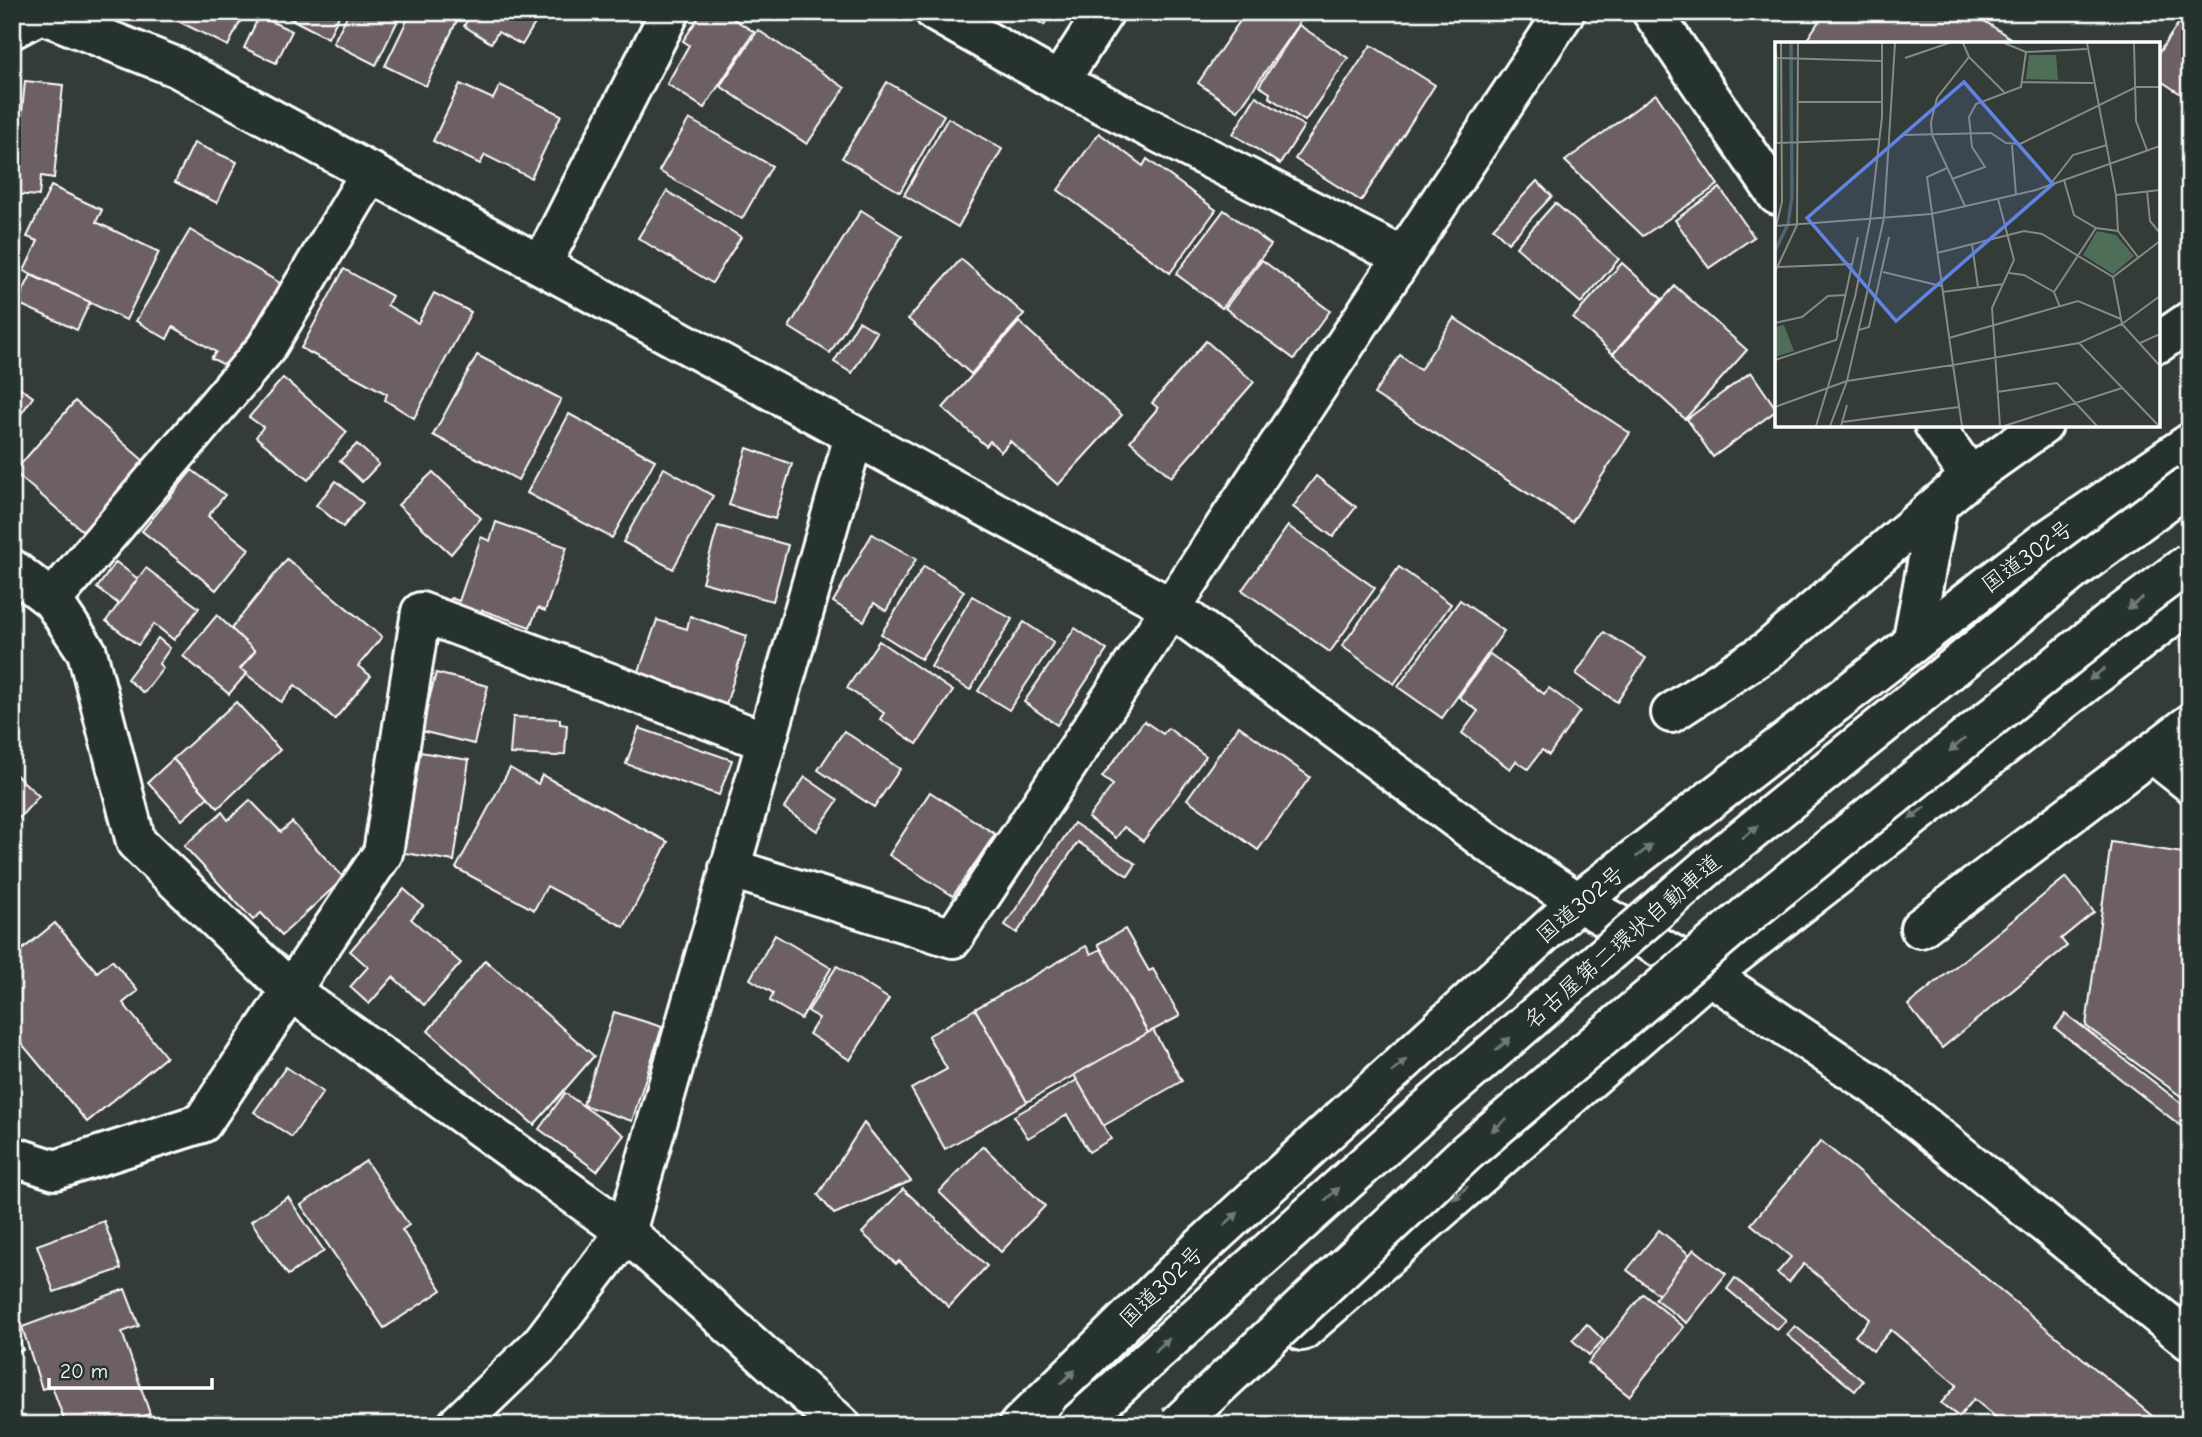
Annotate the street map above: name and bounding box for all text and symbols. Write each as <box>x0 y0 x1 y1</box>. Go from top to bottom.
inset map <box>1775 42 2160 427</box>
street label: 国道302号 <box>1976 514 2078 599</box>
one-way arrow <box>2126 596 2144 610</box>
one-way arrow <box>2088 666 2106 681</box>
one-way arrow <box>1949 737 1966 752</box>
one-way arrow <box>1909 806 1927 821</box>
one-way arrow <box>1741 825 1759 840</box>
one-way arrow <box>1634 844 1652 859</box>
street label: 名古屋第二環状自動車道 <box>1518 848 1727 1035</box>
street label: 国道302号 <box>1531 860 1630 949</box>
one-way arrow <box>1494 1036 1512 1052</box>
one-way arrow <box>1390 1058 1407 1074</box>
one-way arrow <box>1490 1117 1508 1133</box>
one-way arrow <box>1451 1185 1468 1200</box>
one-way arrow <box>1323 1186 1341 1202</box>
one-way arrow <box>1223 1212 1240 1227</box>
street label: 国道302号 <box>1114 1240 1209 1333</box>
one-way arrow <box>1153 1337 1171 1353</box>
scale bar <box>49 1346 212 1390</box>
text: 20 m <box>60 1359 108 1383</box>
one-way arrow <box>1059 1369 1076 1386</box>

